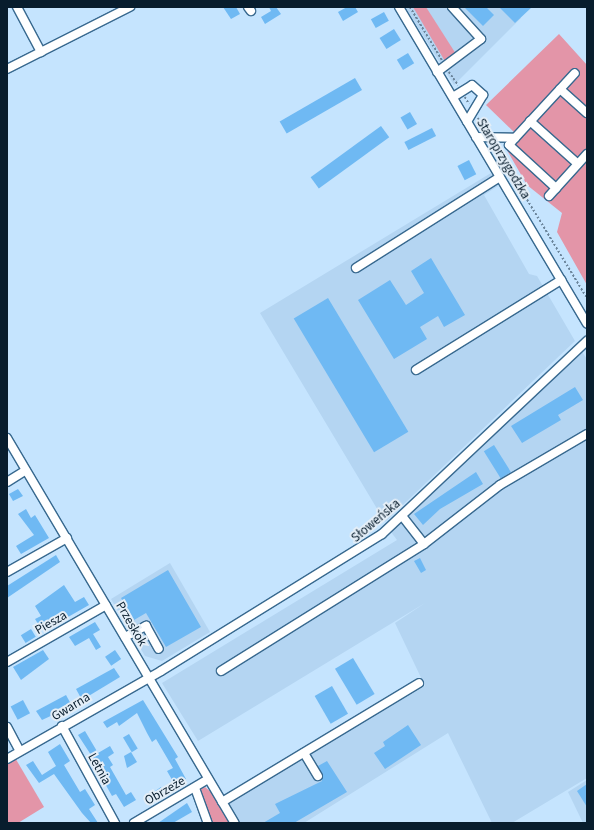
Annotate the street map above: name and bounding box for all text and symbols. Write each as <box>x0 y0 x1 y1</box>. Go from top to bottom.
street label: Staroprzygodzka <box>473 116 533 202</box>
street label: Słoweńska <box>348 496 404 546</box>
street label: Przeskok <box>112 599 150 649</box>
street label: Piesza <box>32 608 70 638</box>
street label: Gwarna <box>49 690 93 724</box>
street label: Letnia <box>84 750 114 788</box>
street label: Obrzeże <box>142 773 188 809</box>

